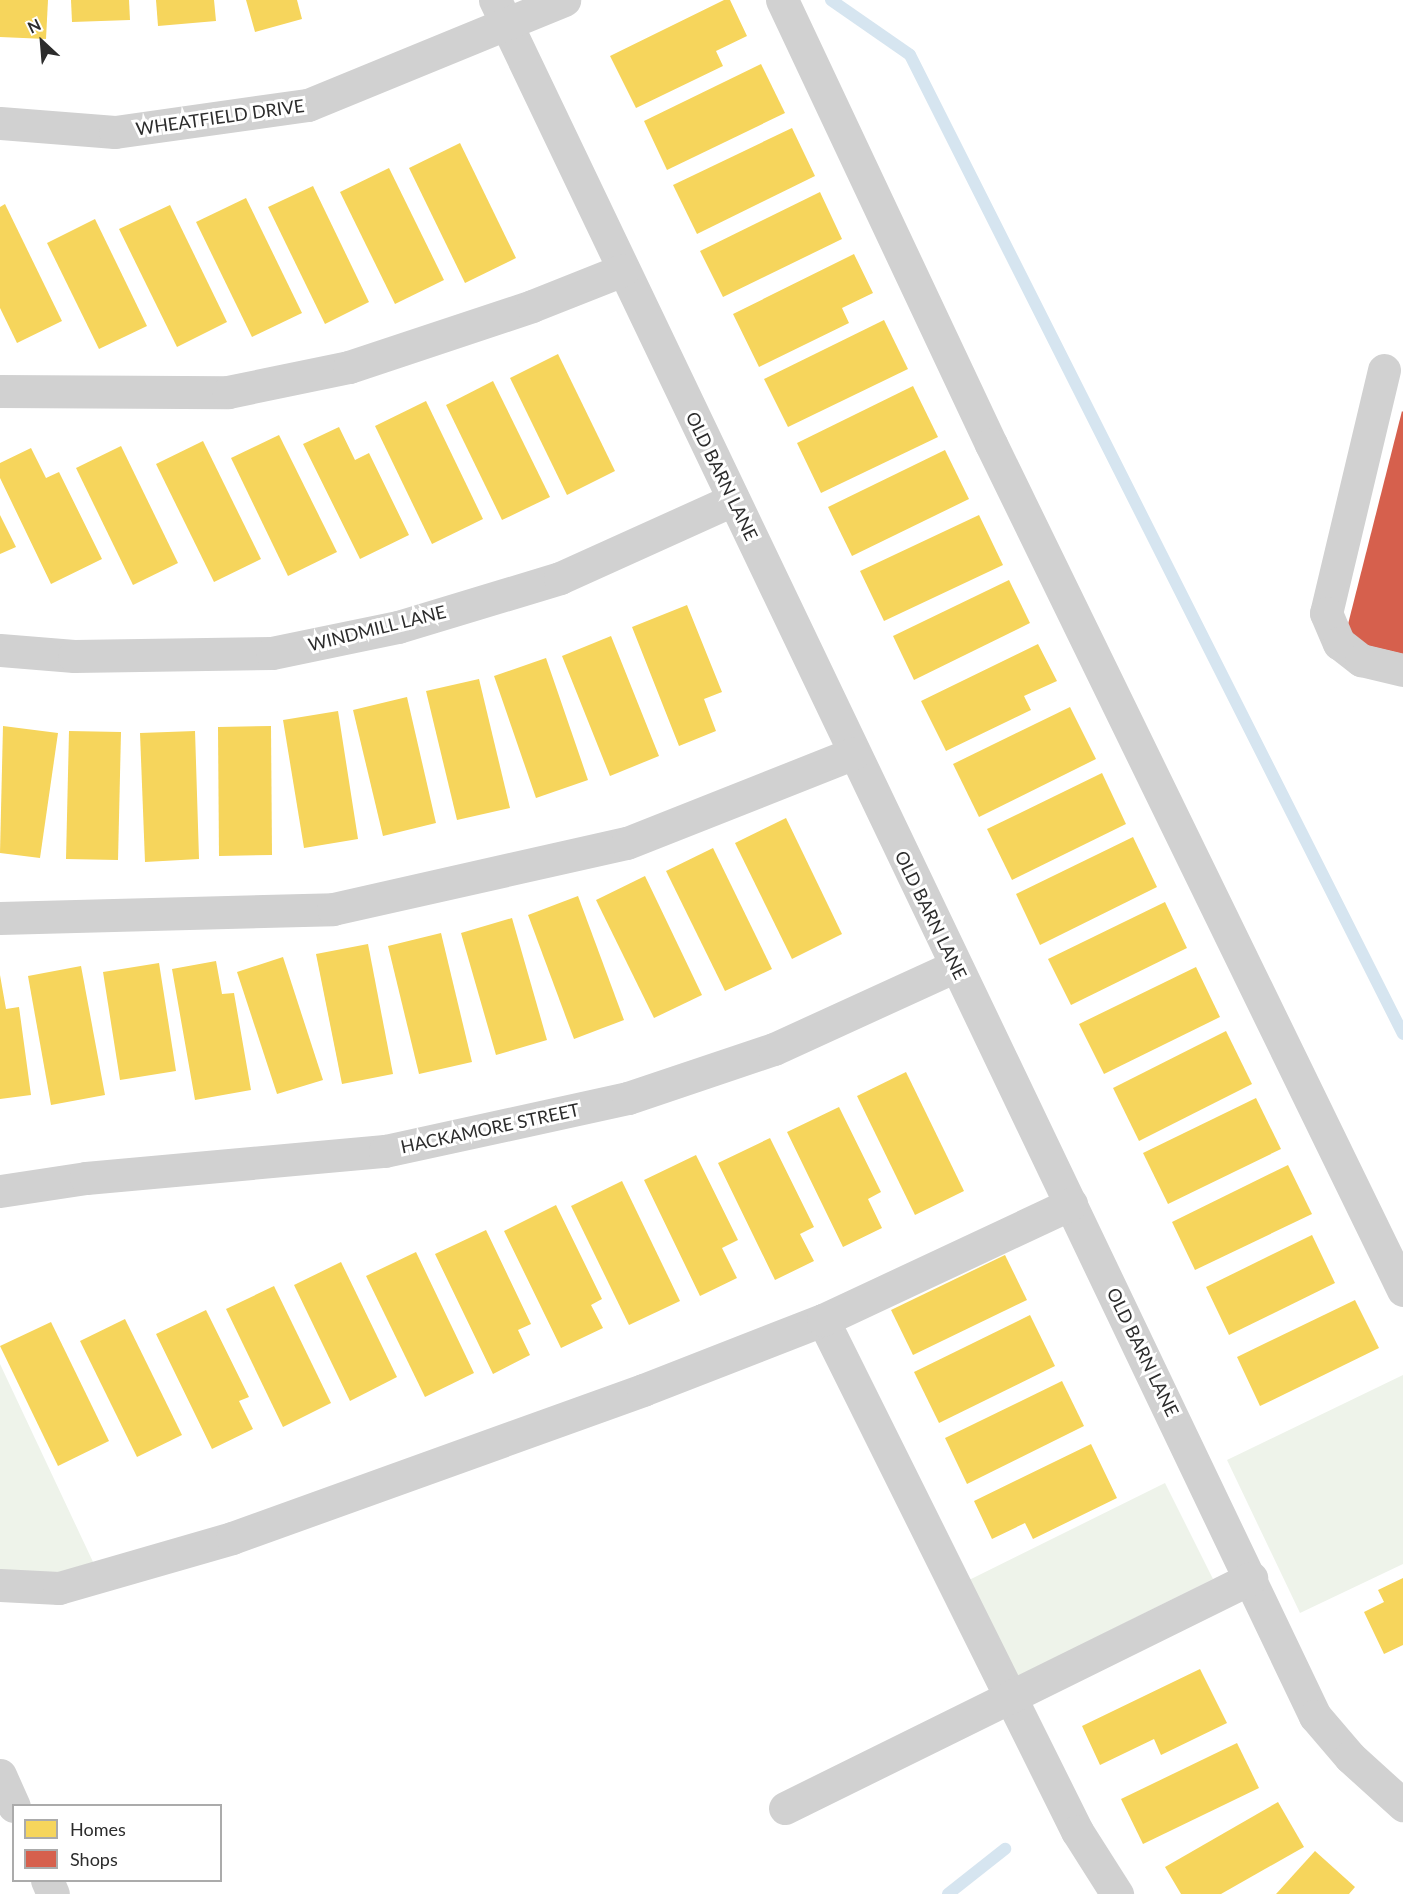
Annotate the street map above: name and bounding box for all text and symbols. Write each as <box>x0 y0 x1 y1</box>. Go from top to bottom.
north arrow <box>12 12 72 72</box>
text: N <box>24 14 44 37</box>
street label: WHEATFIELD DRIVE <box>134 94 306 140</box>
street label: OLD BARN LANE <box>681 408 763 544</box>
street label: WINDMILL LANE <box>306 600 448 656</box>
street label: OLD BARN LANE <box>890 847 972 983</box>
street label: HACKAMORE STREET <box>399 1098 581 1158</box>
street label: OLD BARN LANE <box>1102 1284 1184 1420</box>
legend <box>12 1804 222 1882</box>
text: Homes <box>70 1818 126 1840</box>
text: Shops <box>70 1848 118 1870</box>

